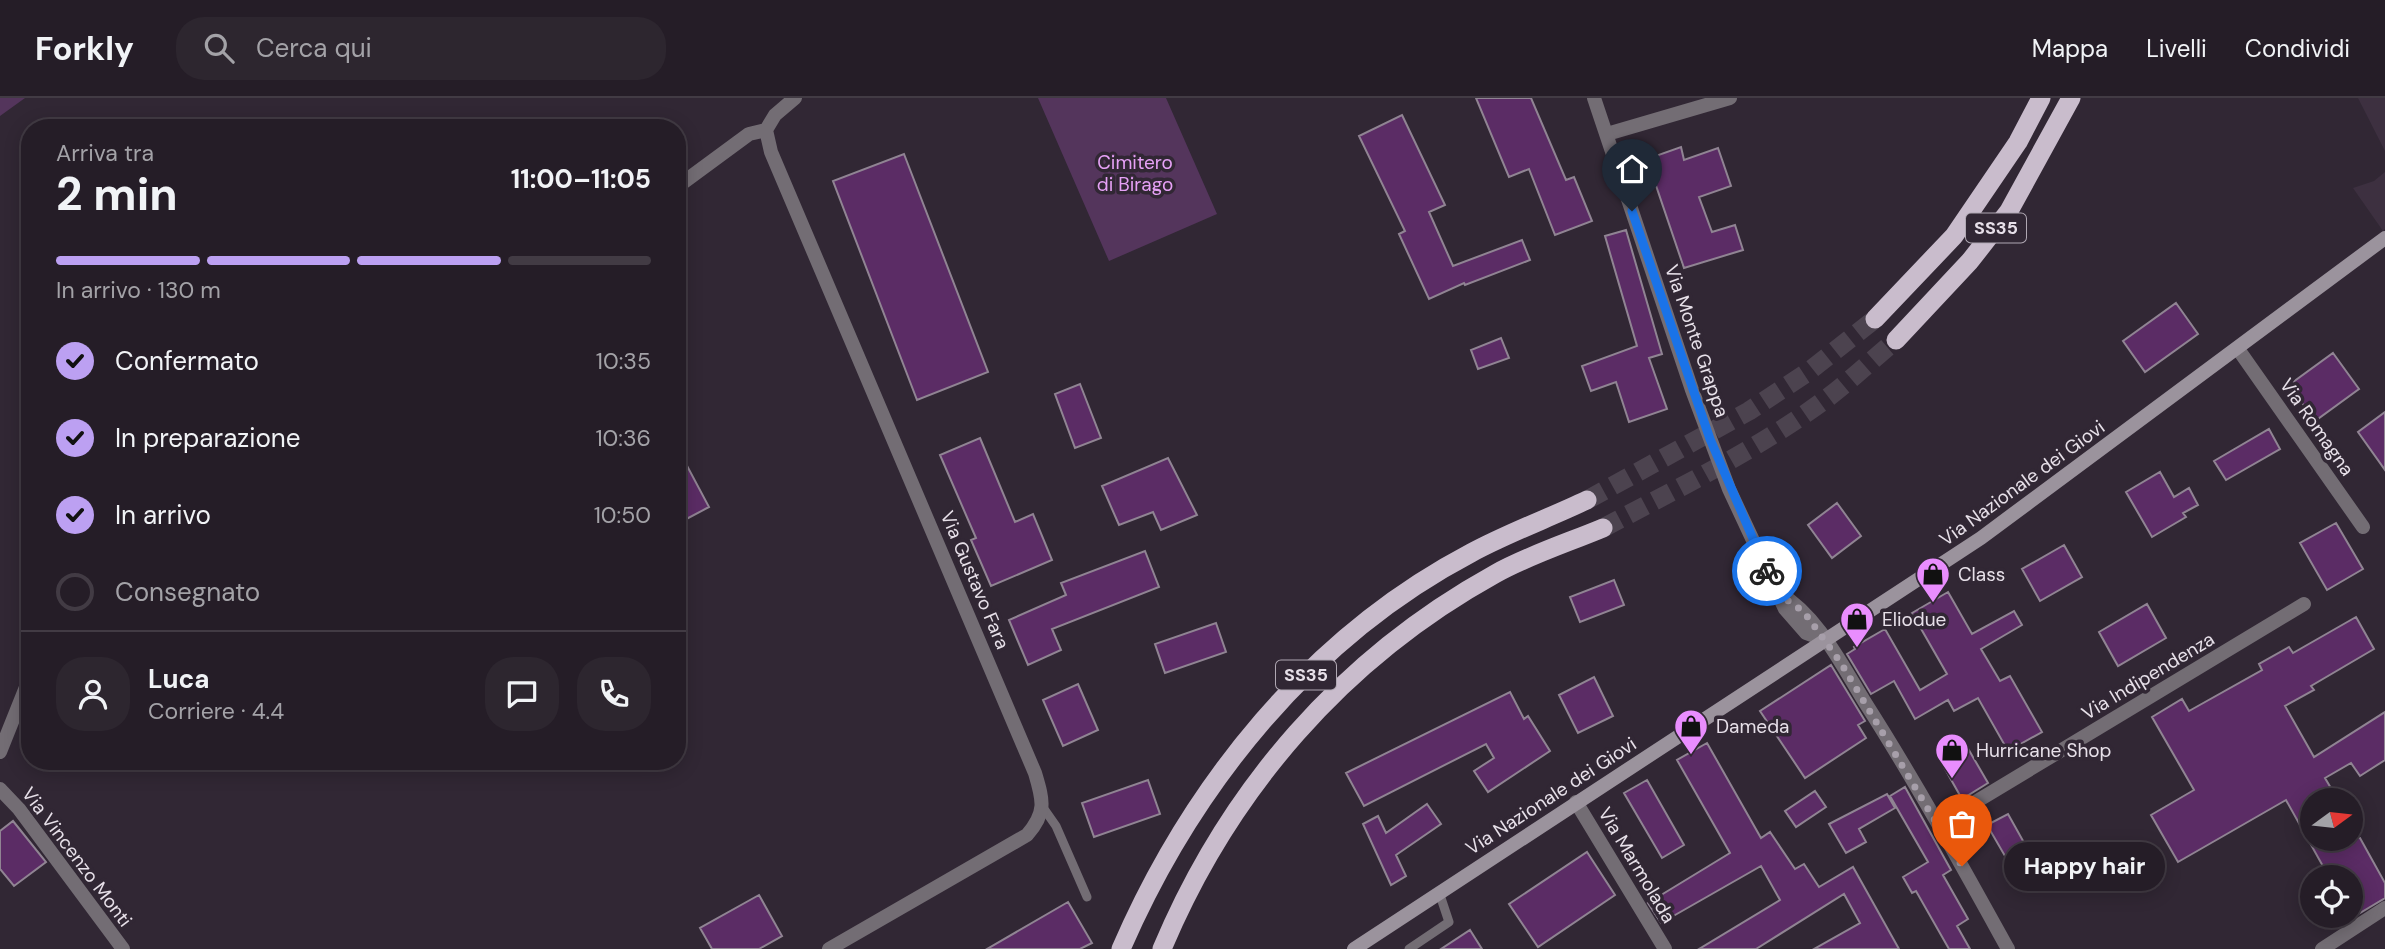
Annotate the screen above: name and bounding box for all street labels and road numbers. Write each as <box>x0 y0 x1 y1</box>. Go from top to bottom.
road number: SS35 <box>1966 214 2026 243</box>
street label: Via Monte Grappa <box>1659 261 1735 421</box>
street label: Via Romagna <box>2274 373 2360 481</box>
street label: Via Nazionale dei Giovi <box>1934 415 2110 551</box>
street label: Via Gustavo Fara <box>935 507 1015 653</box>
street label: Via Indipendenza <box>2077 626 2219 726</box>
road number: SS35 <box>1276 660 1336 690</box>
street label: Via Nazionale dei Giovi <box>1461 731 1641 861</box>
street label: Via Vincenzo Monti <box>16 782 138 932</box>
street label: Via Marmolada <box>1593 802 1681 928</box>

